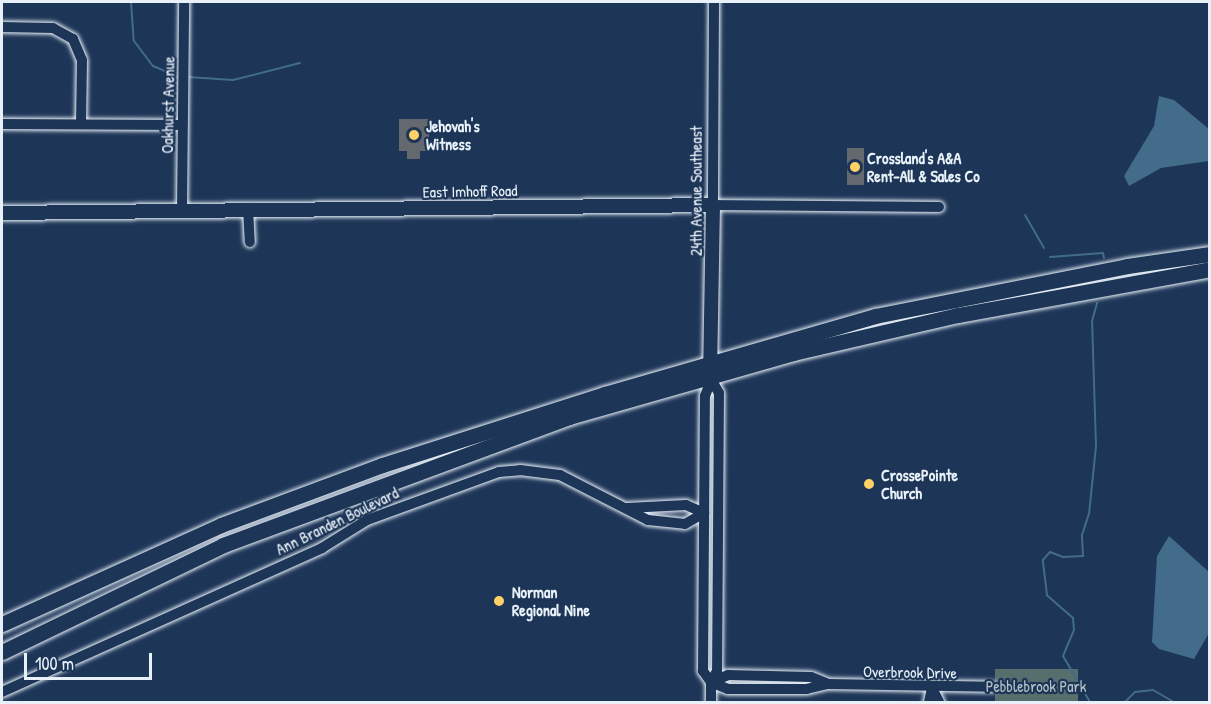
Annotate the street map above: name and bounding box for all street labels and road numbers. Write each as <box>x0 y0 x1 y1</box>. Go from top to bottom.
street label: Oakhurst Avenue <box>158 56 178 154</box>
street label: 24th Avenue Southeast <box>686 126 706 256</box>
street label: East Imhoff Road <box>422 181 518 201</box>
street label: Ann Branden Boulevard <box>273 483 401 559</box>
street label: Overbrook Drive <box>863 662 957 682</box>

